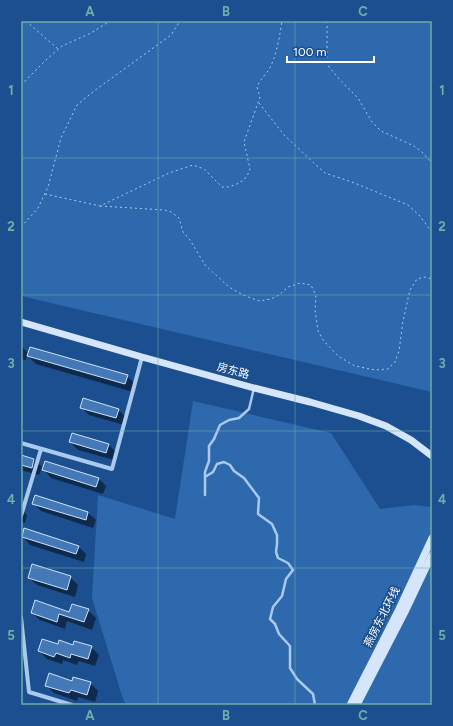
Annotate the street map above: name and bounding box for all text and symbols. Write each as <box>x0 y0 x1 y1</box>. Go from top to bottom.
text: A <box>85 4 95 19</box>
text: B <box>222 4 230 19</box>
text: C <box>358 4 368 19</box>
scale bar <box>287 38 374 64</box>
text: 100 m <box>293 45 327 59</box>
text: 1 <box>8 83 14 98</box>
text: 1 <box>439 83 445 98</box>
text: 2 <box>7 219 15 234</box>
text: 2 <box>438 219 446 234</box>
text: 3 <box>7 356 15 371</box>
text: 3 <box>438 356 446 371</box>
street label: 房东路 <box>215 360 251 382</box>
text: 4 <box>7 492 15 507</box>
text: 4 <box>438 492 446 507</box>
street label: 燕房东北环线 <box>361 585 403 649</box>
text: 5 <box>7 628 15 643</box>
text: 5 <box>438 628 446 643</box>
text: A <box>85 708 95 723</box>
text: B <box>222 708 230 723</box>
text: C <box>358 708 368 723</box>

